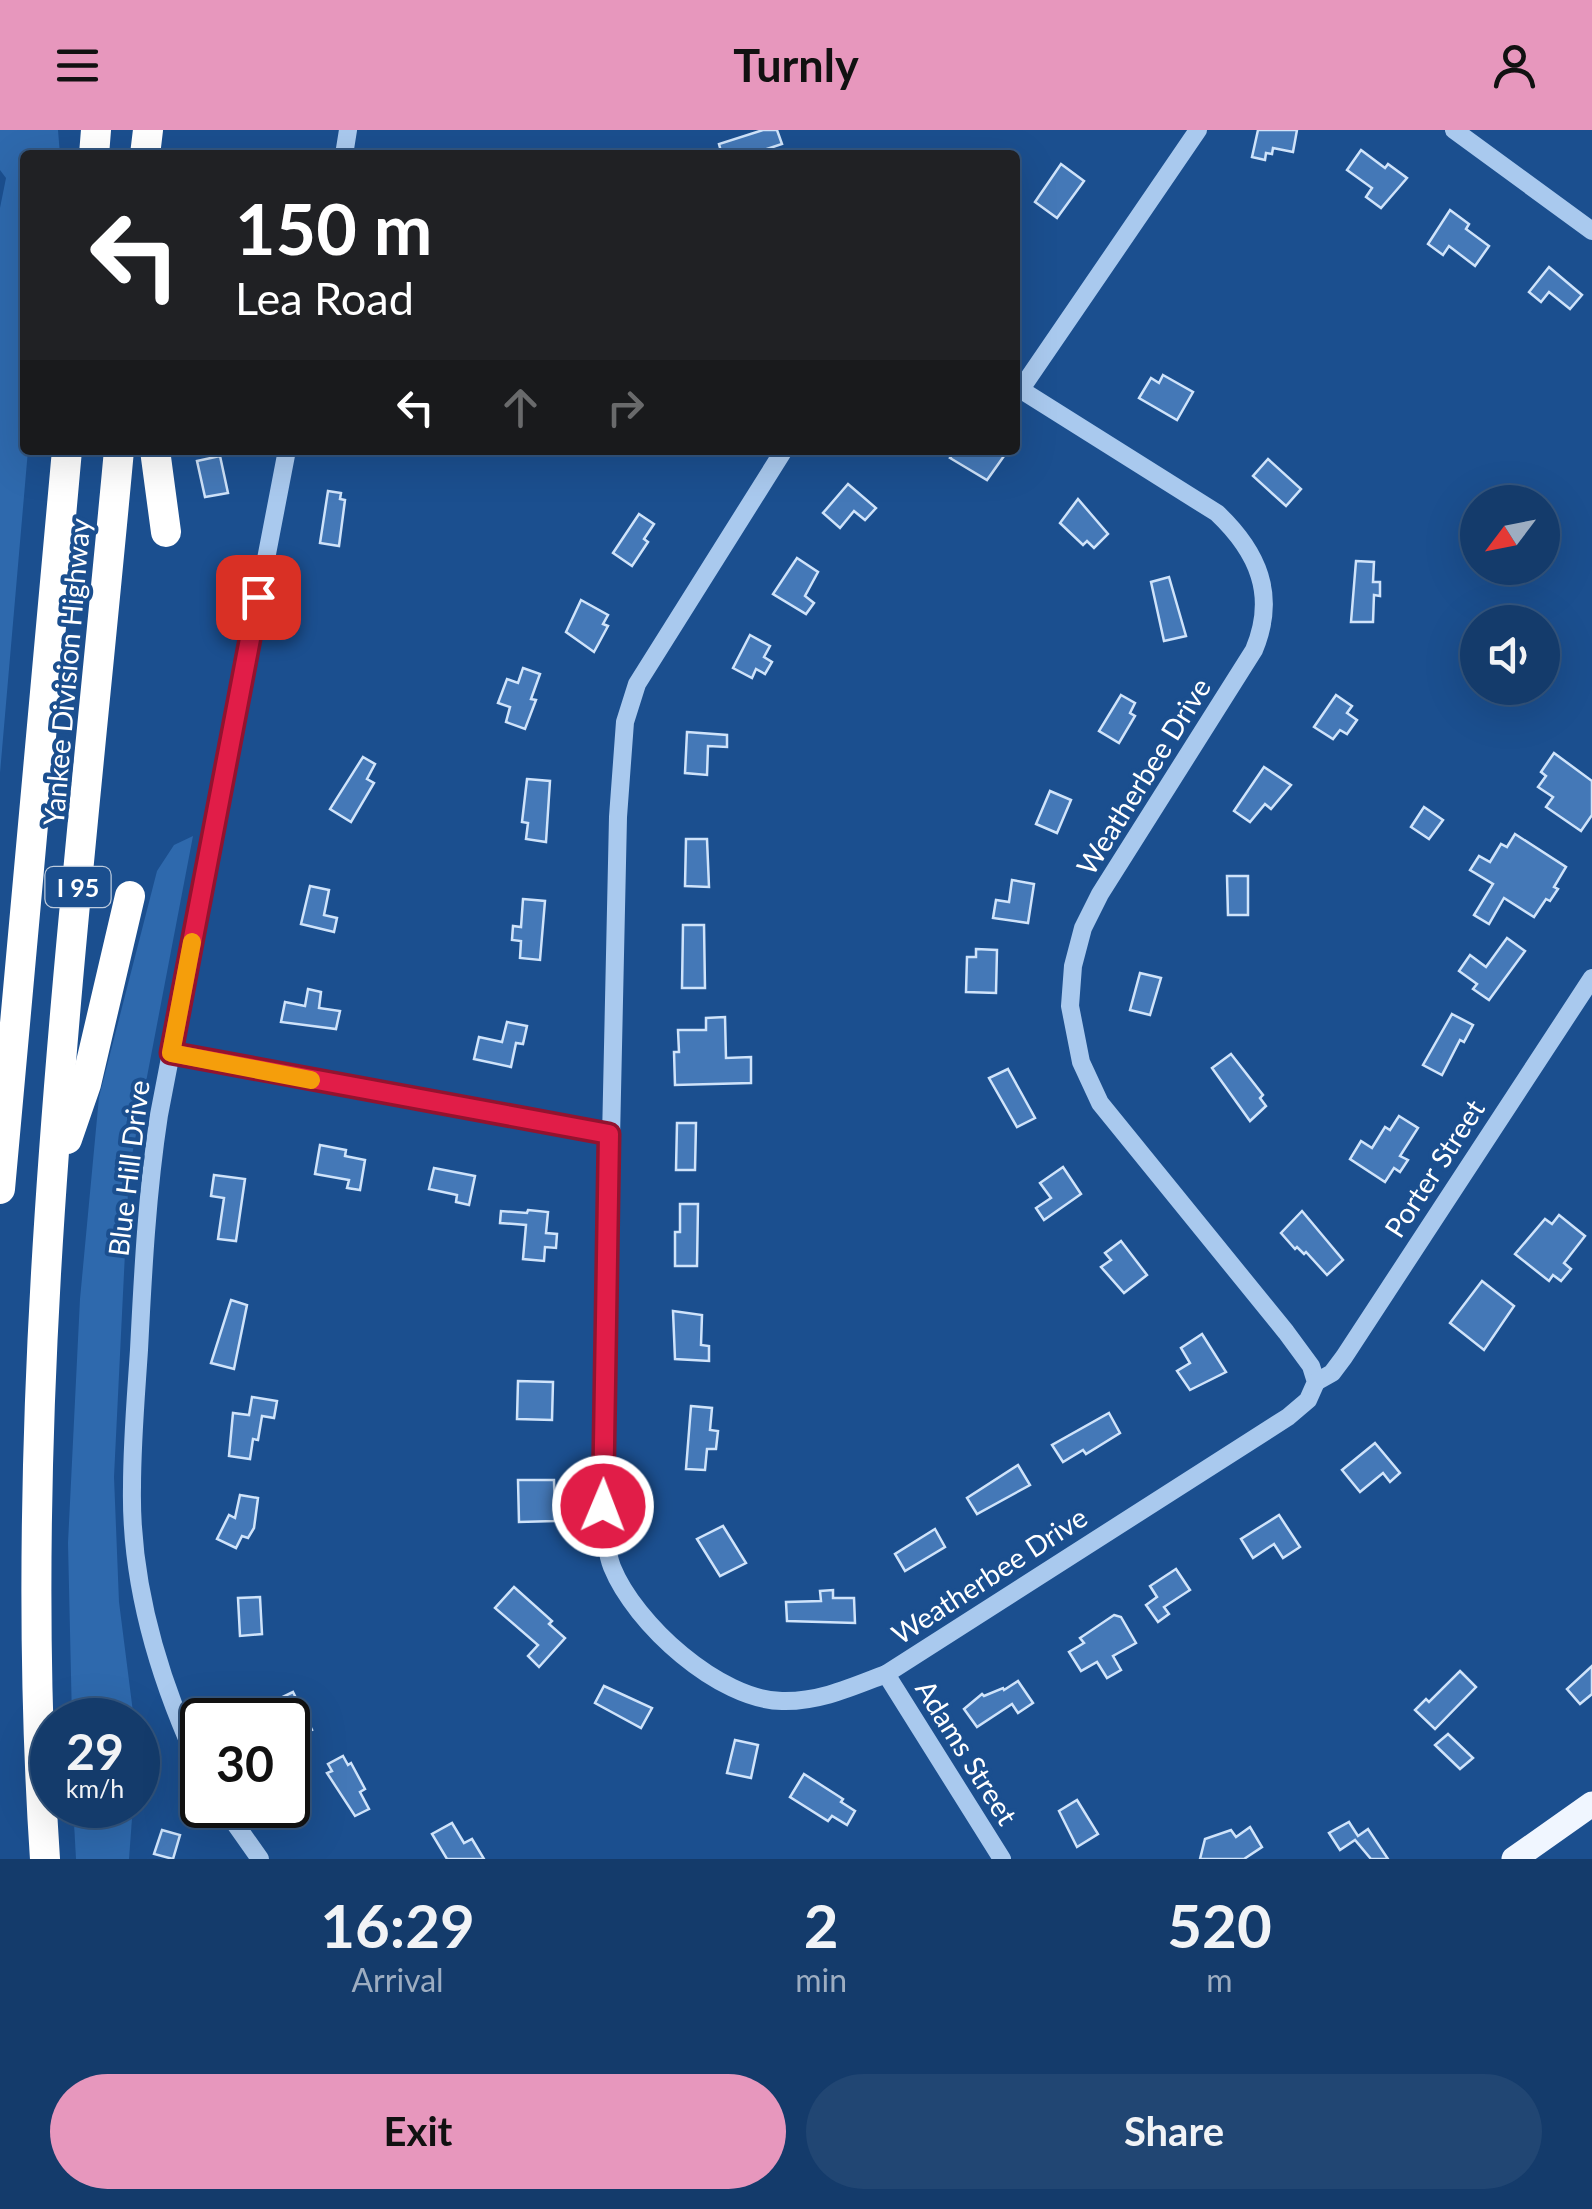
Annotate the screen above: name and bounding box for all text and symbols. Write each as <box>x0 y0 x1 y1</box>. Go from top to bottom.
icon: menu <box>50 38 105 93</box>
text: Turnly <box>733 38 859 92</box>
icon: person <box>1487 38 1542 93</box>
text: 150 m <box>235 186 432 270</box>
icon: left <box>70 190 200 320</box>
text: Lea Road <box>235 271 414 325</box>
icon: left <box>388 380 443 435</box>
icon: ahead <box>493 380 548 435</box>
icon: right <box>598 380 653 435</box>
north arrow <box>1460 485 1560 585</box>
map controls <box>1460 485 1560 705</box>
street label: Yankee Division Highway <box>36 516 96 827</box>
pin <box>216 555 301 640</box>
icon: arrive <box>231 570 286 625</box>
button: sound <box>1460 605 1560 705</box>
street label: Weatherbee Drive <box>1069 671 1217 881</box>
road number: I 95 <box>46 867 110 907</box>
street label: Blue Hill Drive <box>100 1078 156 1258</box>
street label: Porter Street <box>1377 1093 1491 1243</box>
position arrow <box>551 1454 655 1558</box>
street label: Weatherbee Drive <box>885 1499 1093 1651</box>
street label: Adams Street <box>909 1673 1025 1831</box>
speed limit sign: 30 <box>180 1698 310 1828</box>
text: 29 <box>66 1721 124 1781</box>
text: km/h <box>66 1773 124 1803</box>
text: 16:29 <box>320 1889 475 1961</box>
text: 2 <box>804 1889 839 1961</box>
text: 520 <box>1167 1889 1272 1961</box>
text: Arrival <box>351 1960 444 1999</box>
text: min <box>795 1960 847 1999</box>
text: m <box>1206 1960 1233 1999</box>
button: Exit <box>50 2074 786 2189</box>
button: Share <box>806 2074 1542 2189</box>

